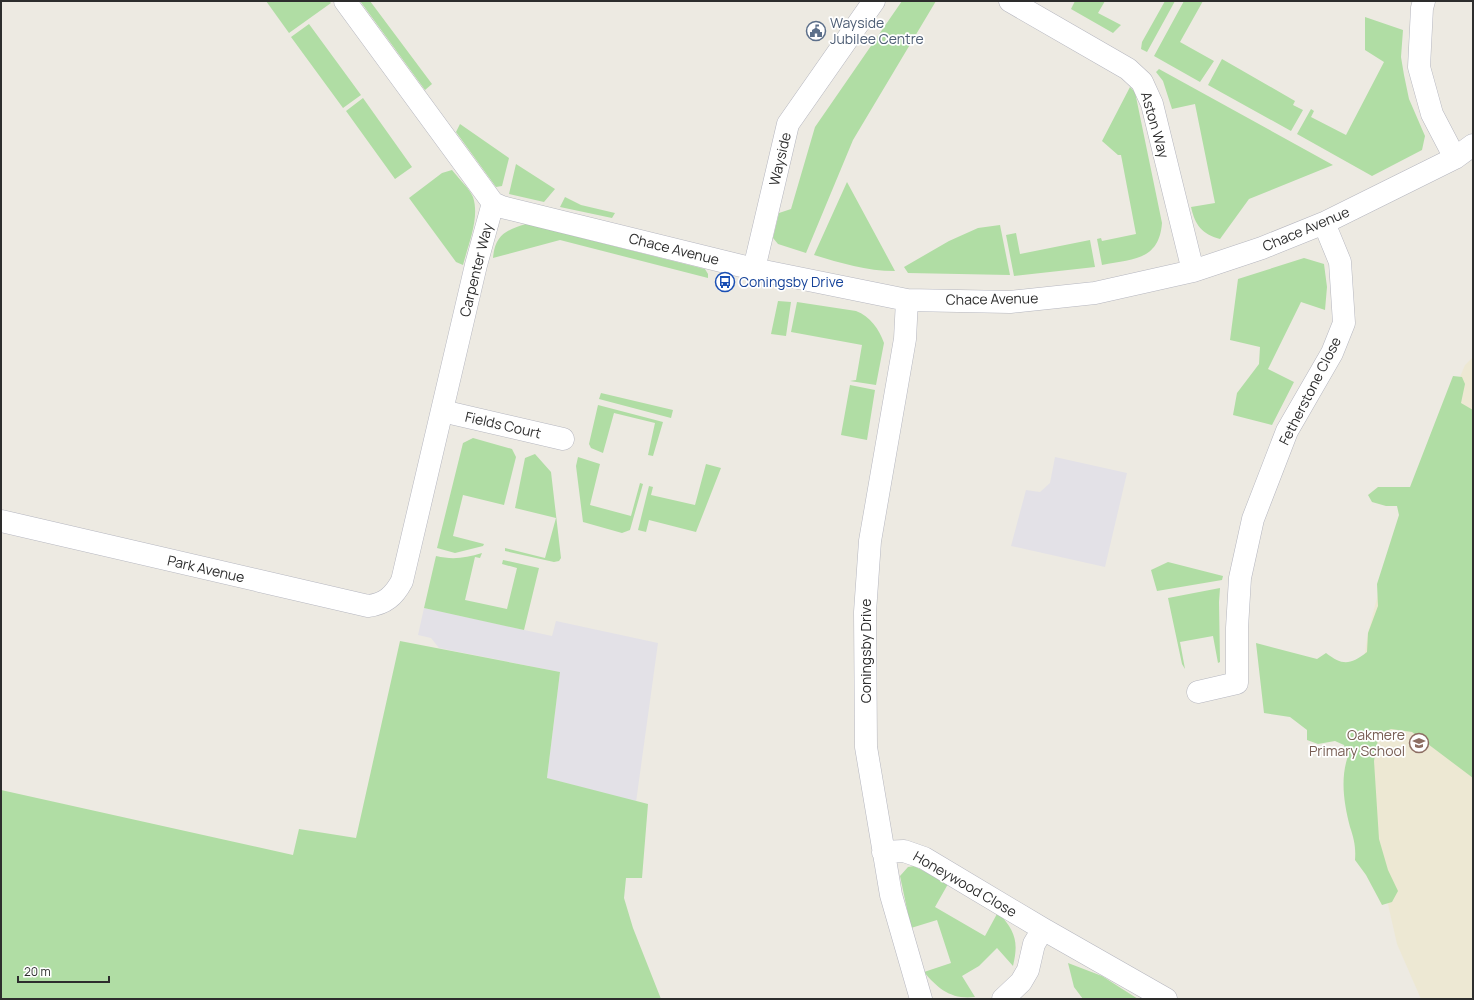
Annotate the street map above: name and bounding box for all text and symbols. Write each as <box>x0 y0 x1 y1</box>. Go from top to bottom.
place label: Wayside Jubilee Centre <box>830 13 924 48</box>
public building icon: Wayside Jubilee Centre <box>805 20 827 42</box>
street label: Aston Way <box>1137 89 1174 161</box>
street label: Wayside <box>764 130 795 187</box>
street label: Chace Avenue <box>1259 202 1352 255</box>
street label: Carpenter Way <box>455 220 496 319</box>
street label: Chace Avenue <box>627 228 721 269</box>
bus stop icon: Coningsby Drive <box>714 271 736 293</box>
place label: Coningsby Drive <box>739 272 844 291</box>
street label: Chace Avenue <box>946 288 1038 309</box>
street label: Fetherstone Close <box>1274 333 1345 448</box>
street label: Fields Court <box>463 407 543 443</box>
street label: Park Avenue <box>166 550 247 587</box>
street label: Coningsby Drive <box>856 599 875 703</box>
place label: Oakmere Primary School <box>1309 725 1405 760</box>
school or university icon: Oakmere Primary School <box>1408 732 1430 754</box>
street label: Honeywood Close <box>910 846 1021 921</box>
scale bar <box>18 958 109 984</box>
text: 20 m <box>24 963 51 980</box>

